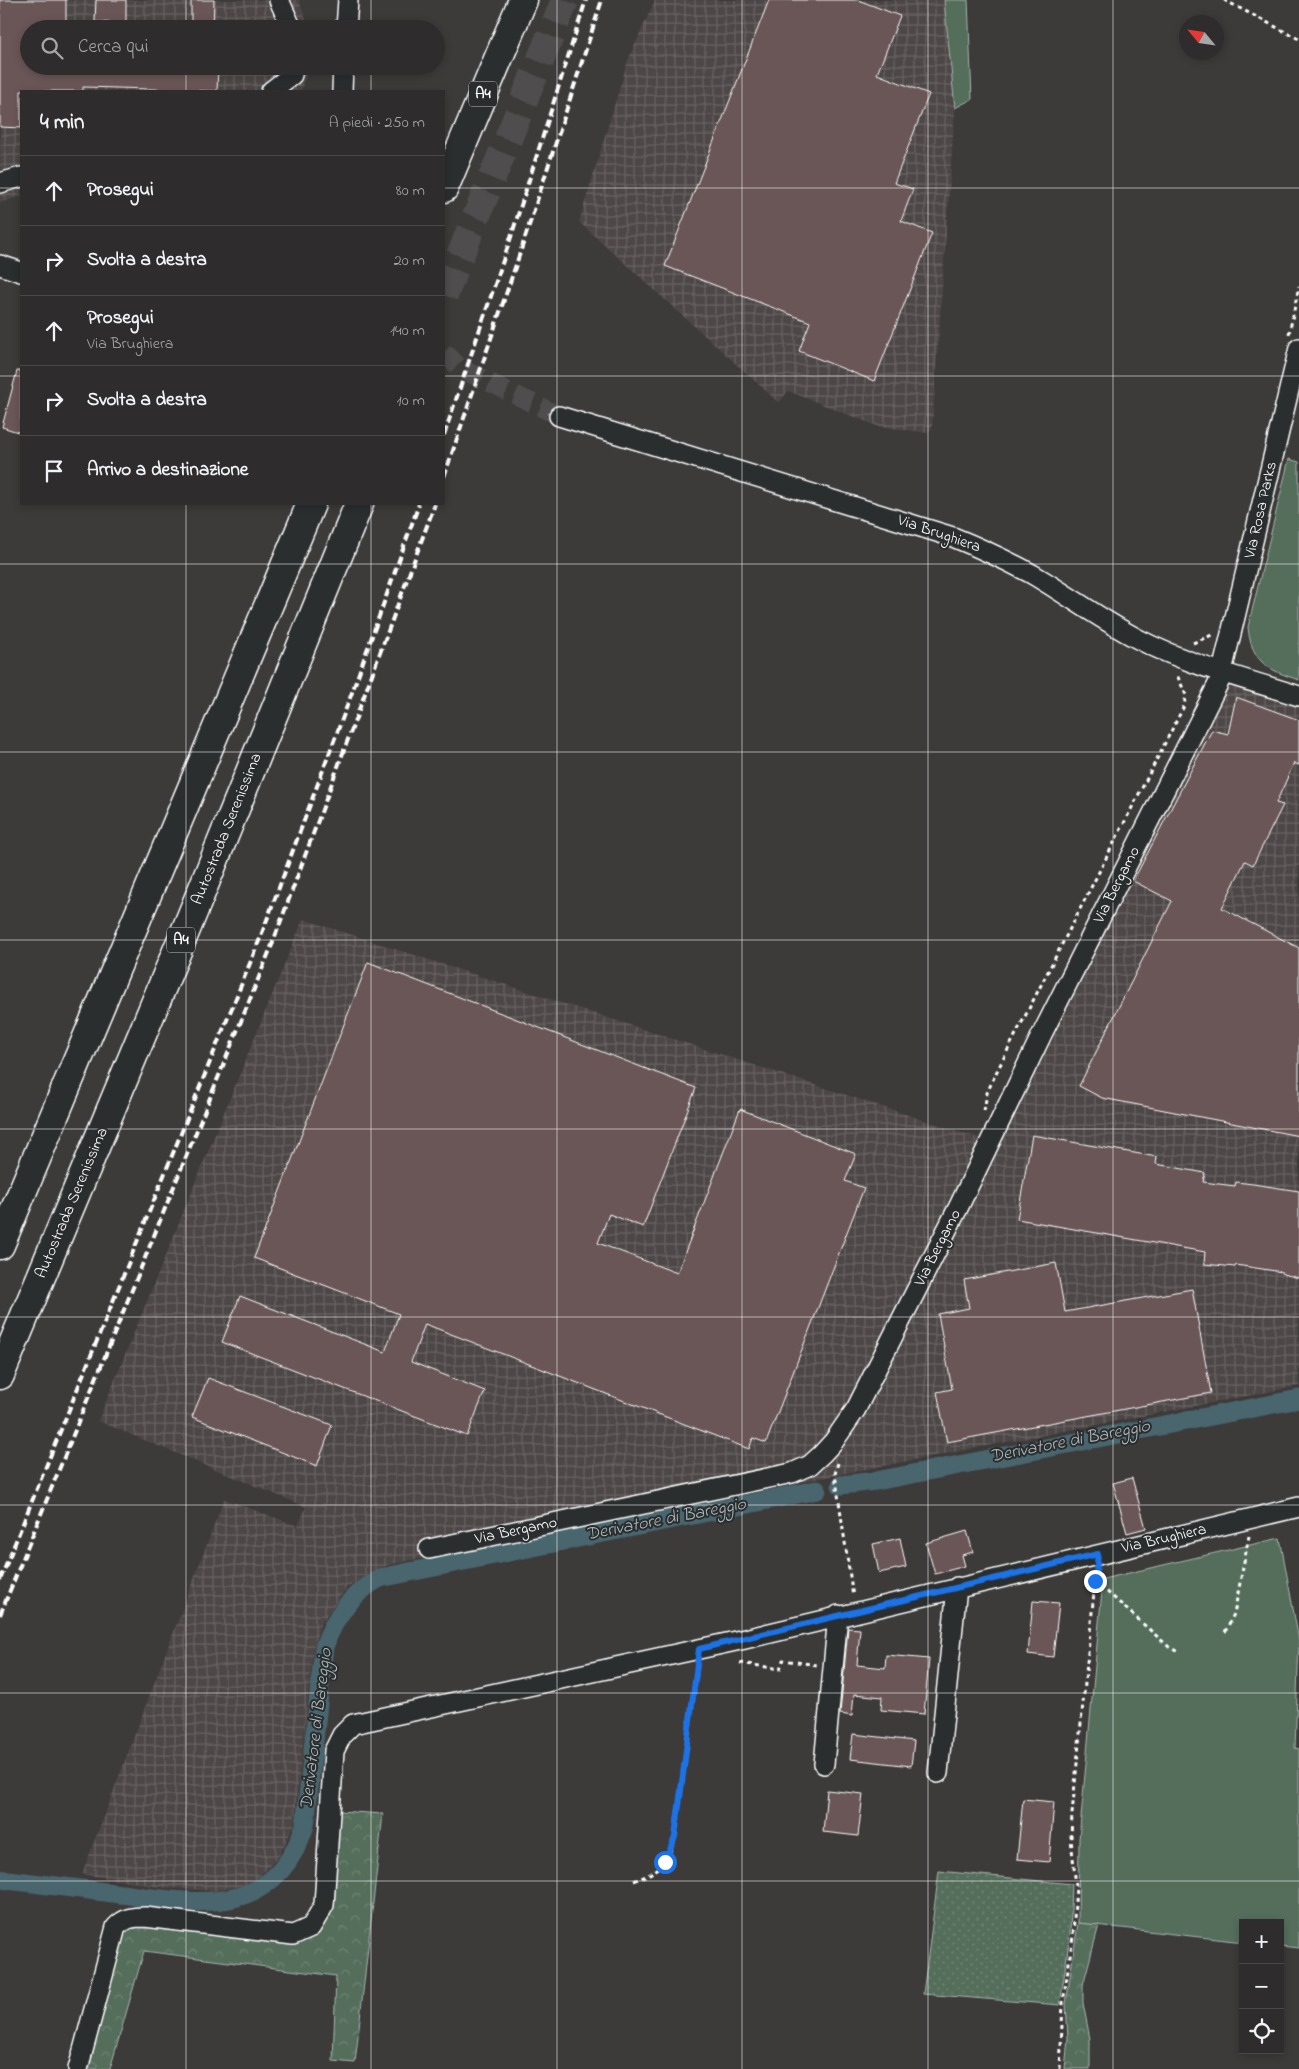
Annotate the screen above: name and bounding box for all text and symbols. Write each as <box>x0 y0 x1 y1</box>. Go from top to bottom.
north arrow <box>1179 15 1224 60</box>
search box <box>20 20 445 75</box>
icon: search <box>38 34 66 62</box>
text: Cerca qui <box>78 34 148 61</box>
road number: A4 <box>469 82 497 106</box>
text: 4 min <box>40 108 84 138</box>
text: A piedi · 250 m <box>329 111 425 135</box>
icon: ahead <box>40 177 68 205</box>
text: Prosegui <box>87 177 154 204</box>
text: 80 m <box>396 179 425 203</box>
icon: right <box>40 247 68 275</box>
text: Svolta a destra <box>87 247 207 274</box>
text: 20 m <box>394 249 425 273</box>
text: Prosegui <box>87 305 154 332</box>
icon: ahead <box>40 317 68 345</box>
text: 140 m <box>390 319 425 343</box>
text: Via Brughiera <box>87 332 173 356</box>
icon: right <box>40 387 68 415</box>
text: Svolta a destra <box>87 387 207 414</box>
text: 10 m <box>397 389 425 413</box>
icon: arrive <box>40 457 68 485</box>
text: Arrivo a destinazione <box>87 457 248 484</box>
street label: Via Rosa Parks <box>1238 459 1284 562</box>
street label: Via Brughiera <box>893 508 984 559</box>
street label: Autostrada Serenissima <box>186 749 268 909</box>
street label: Via Bergamo <box>1087 842 1147 928</box>
road number: A4 <box>167 928 195 952</box>
street label: Autostrada Serenissima <box>29 1124 115 1282</box>
street label: Via Bergamo <box>908 1205 968 1291</box>
water label: Derivatore di Bareggio <box>988 1414 1153 1470</box>
water label: Derivatore di Bareggio <box>584 1492 749 1548</box>
street label: Via Bergamo <box>472 1511 559 1552</box>
street label: Via Brughiera <box>1118 1518 1209 1561</box>
route end <box>1084 1570 1107 1593</box>
water label: Derivatore di Bareggio <box>294 1646 340 1811</box>
route start <box>654 1851 677 1874</box>
map controls <box>1239 1919 1284 2054</box>
button: + <box>1239 1919 1284 1964</box>
button: − <box>1239 1964 1284 2009</box>
button: locate <box>1239 2009 1284 2054</box>

